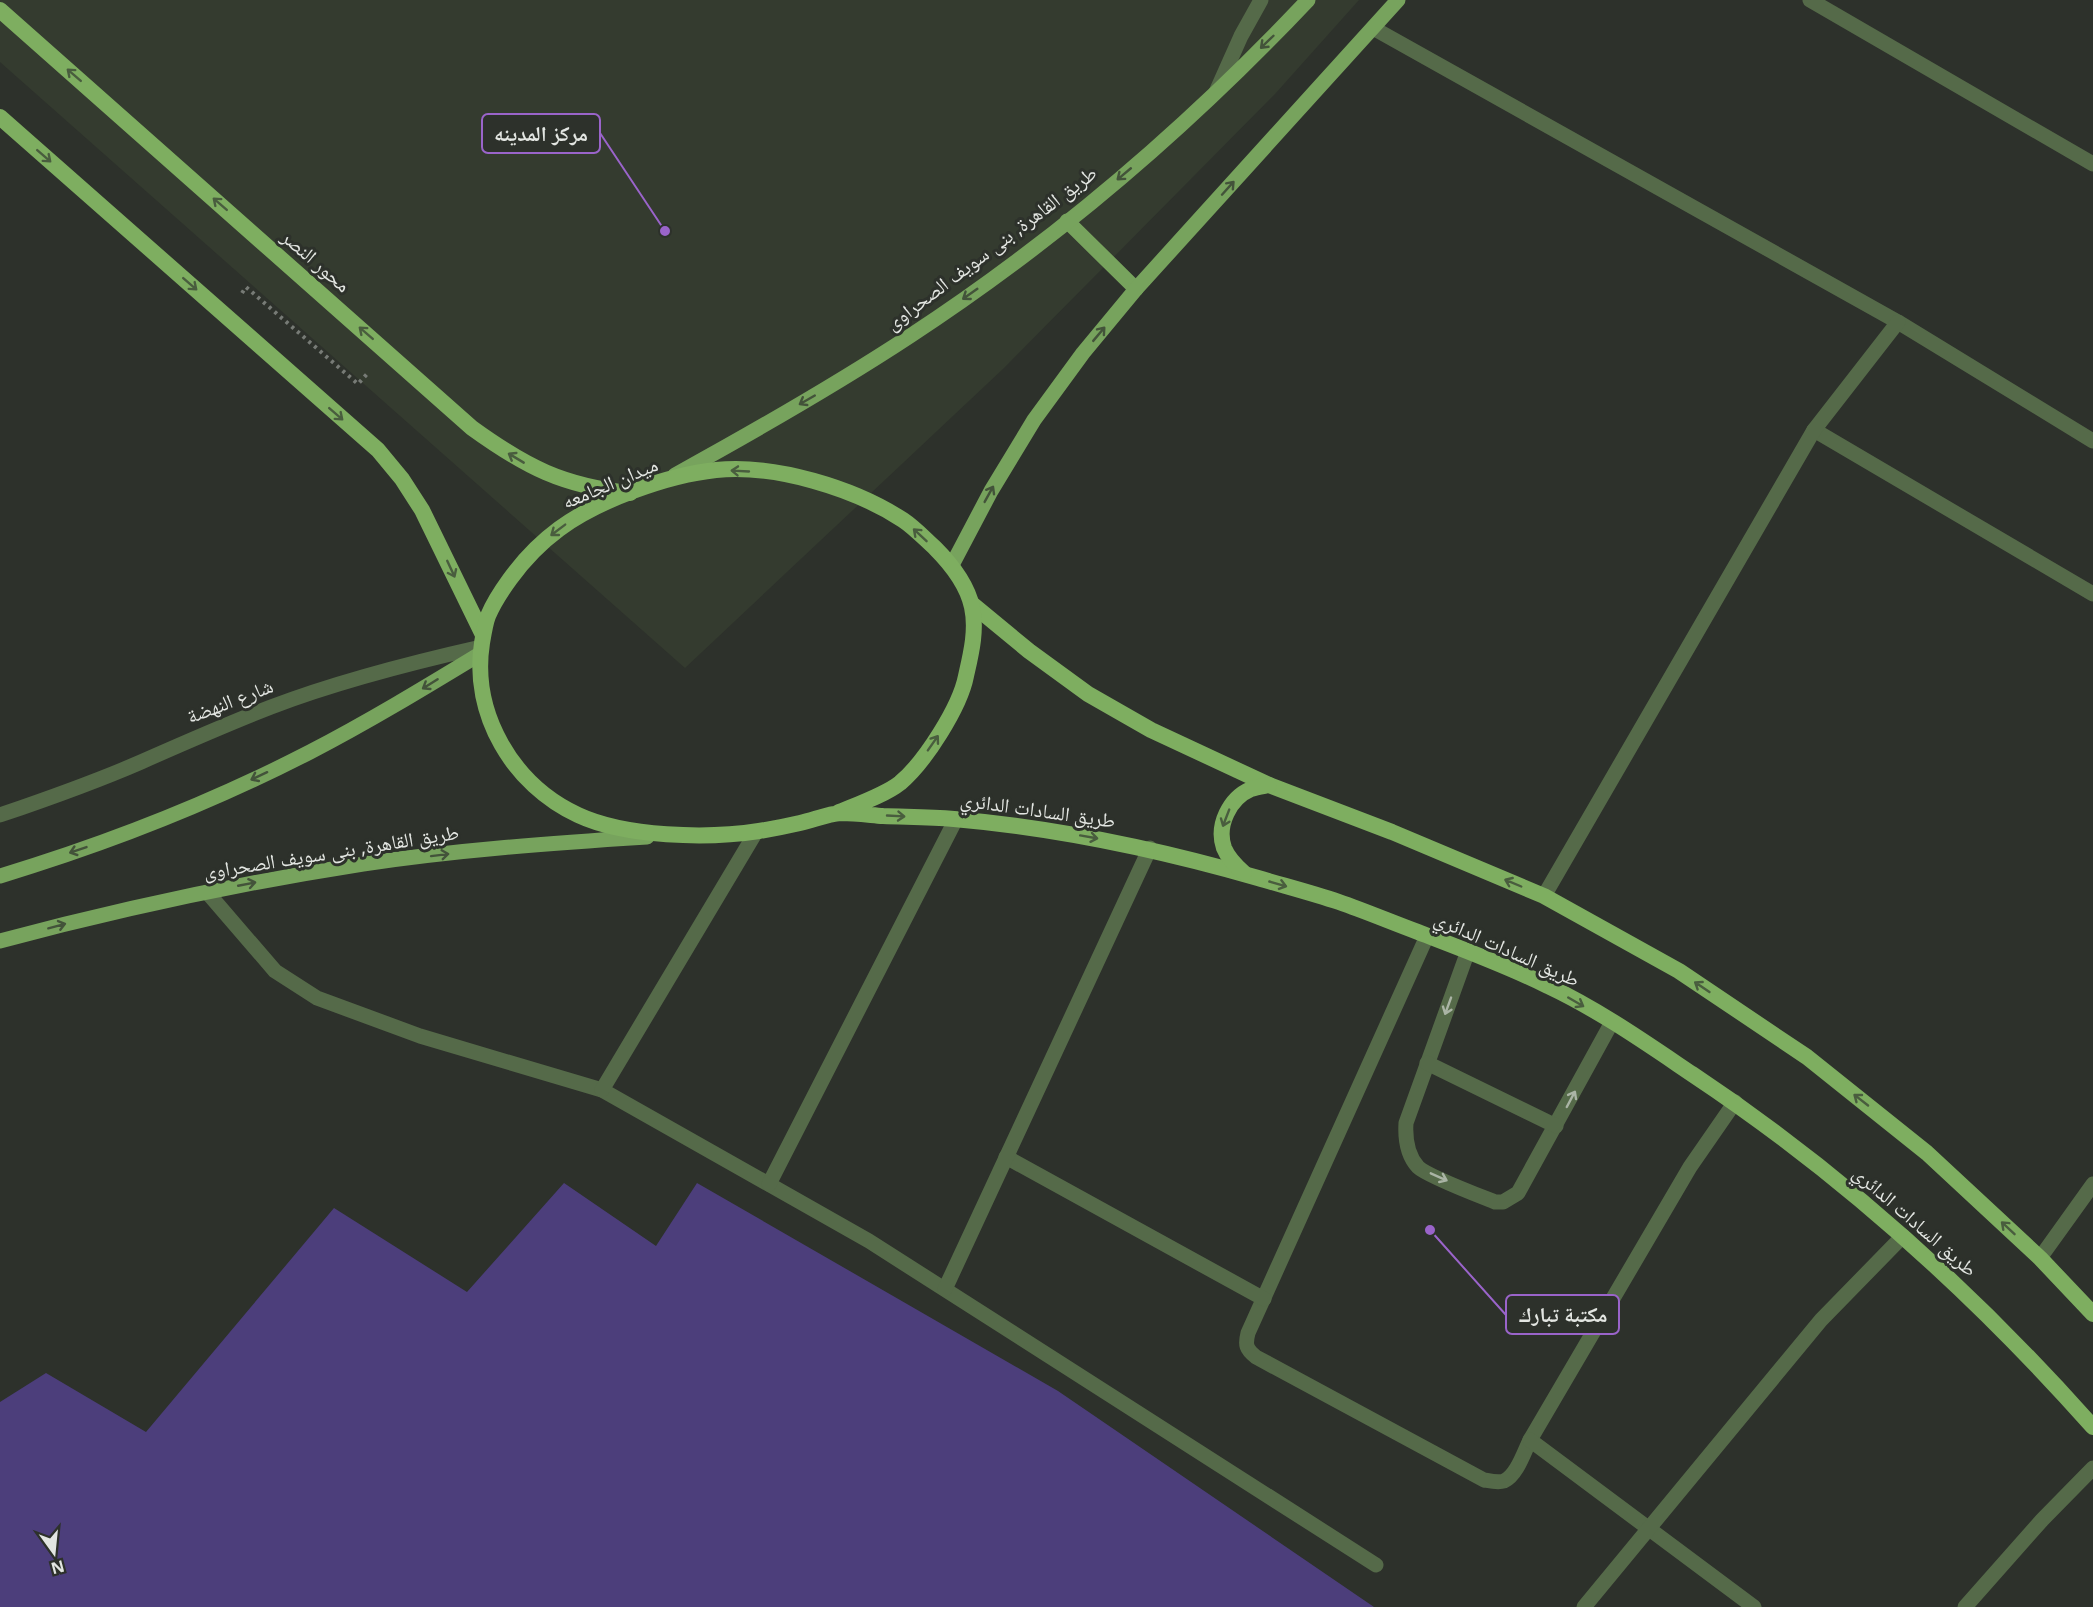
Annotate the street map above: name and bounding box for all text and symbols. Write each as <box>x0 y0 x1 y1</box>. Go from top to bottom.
one-way arrow <box>1260 34 1275 49</box>
one-way arrow <box>67 68 82 82</box>
callout: مركز المدينه <box>482 114 600 153</box>
text: مركز المدينه <box>494 119 588 147</box>
one-way arrow <box>36 149 51 163</box>
street label: طريق القاهرة, بنى سويف الصحراوى <box>879 159 1102 336</box>
one-way arrow <box>1117 167 1132 181</box>
one-way arrow <box>1221 180 1235 195</box>
one-way arrow <box>213 197 228 211</box>
street label: محور النصر <box>275 222 357 298</box>
one-way arrow <box>182 277 197 291</box>
one-way arrow <box>963 288 979 300</box>
one-way arrow <box>359 326 374 340</box>
one-way arrow <box>1092 327 1106 342</box>
one-way arrow <box>799 395 816 407</box>
one-way arrow <box>328 406 344 420</box>
street label: ميدان الجامعه <box>558 450 662 515</box>
one-way arrow <box>508 452 525 464</box>
one-way arrow <box>731 465 751 476</box>
one-way arrow <box>984 486 995 504</box>
one-way arrow <box>550 524 566 537</box>
one-way arrow <box>913 528 928 542</box>
one-way arrow <box>445 559 457 577</box>
street label: شارع النهضة <box>183 672 277 729</box>
one-way arrow <box>422 678 439 691</box>
one-way arrow <box>927 736 939 752</box>
one-way arrow <box>250 771 268 783</box>
street label: طريق السادات الدائري <box>958 785 1117 837</box>
one-way arrow <box>1220 808 1231 827</box>
one-way arrow <box>885 811 905 822</box>
street label: طريق القاهرة, بنى سويف الصحراوى <box>201 818 461 885</box>
one-way arrow <box>1079 832 1099 843</box>
one-way arrow <box>69 846 88 857</box>
one-way arrow <box>429 849 449 860</box>
one-way arrow <box>1504 877 1522 888</box>
one-way arrow <box>237 878 256 889</box>
one-way arrow <box>1268 879 1287 890</box>
street label: طريق السادات الدائري <box>1429 904 1584 995</box>
one-way arrow <box>47 920 66 931</box>
one-way arrow <box>1694 981 1711 993</box>
one-way arrow <box>1442 996 1453 1015</box>
one-way arrow <box>1567 996 1584 1008</box>
one-way arrow <box>1566 1090 1577 1108</box>
one-way arrow <box>1853 1093 1869 1106</box>
street label: طريق السادات الدائري <box>1845 1159 1983 1284</box>
one-way arrow <box>1429 1172 1447 1184</box>
one-way arrow <box>2000 1220 2015 1235</box>
callout: مكتبة تبارك <box>1506 1295 1619 1334</box>
text: مكتبة تبارك <box>1519 1300 1607 1328</box>
north arrow <box>24 1523 84 1583</box>
text: N <box>49 1555 67 1580</box>

